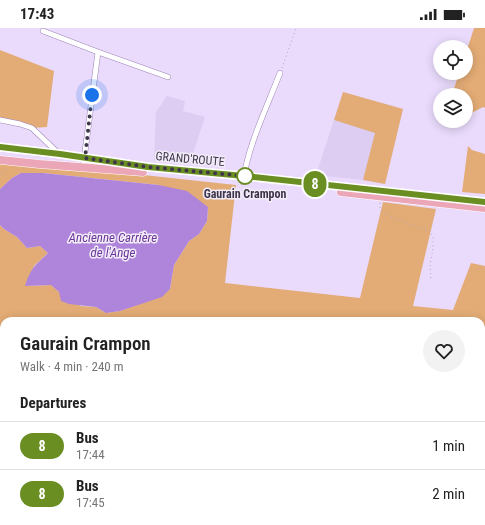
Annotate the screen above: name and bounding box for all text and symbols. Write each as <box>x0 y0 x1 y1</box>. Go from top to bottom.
text: 17:43 <box>20 5 54 23</box>
map controls <box>433 40 473 128</box>
button: locate <box>433 40 473 80</box>
your location <box>82 85 102 105</box>
button: layers <box>433 88 473 128</box>
street label: GRAND'ROUTE <box>155 149 225 169</box>
marker: Gaurain Crampon <box>236 167 254 185</box>
line badge: 8 <box>302 171 328 197</box>
text: 8 <box>311 176 319 192</box>
place label: Gaurain Crampon <box>204 187 286 201</box>
water label: Ancienne Carrière de l'Ange <box>68 230 157 260</box>
button: heart <box>423 330 465 372</box>
text: Gaurain Crampon <box>20 332 151 355</box>
text: Walk · 4 min · 240 m <box>20 359 124 374</box>
text: Departures <box>20 394 86 412</box>
text: Bus <box>76 429 99 447</box>
text: 1 min <box>432 437 465 455</box>
text: 8 <box>38 438 46 454</box>
text: 17:44 <box>76 447 105 462</box>
text: Bus <box>76 477 99 495</box>
text: 2 min <box>432 485 465 503</box>
text: 8 <box>38 486 46 502</box>
text: 17:45 <box>76 495 105 510</box>

